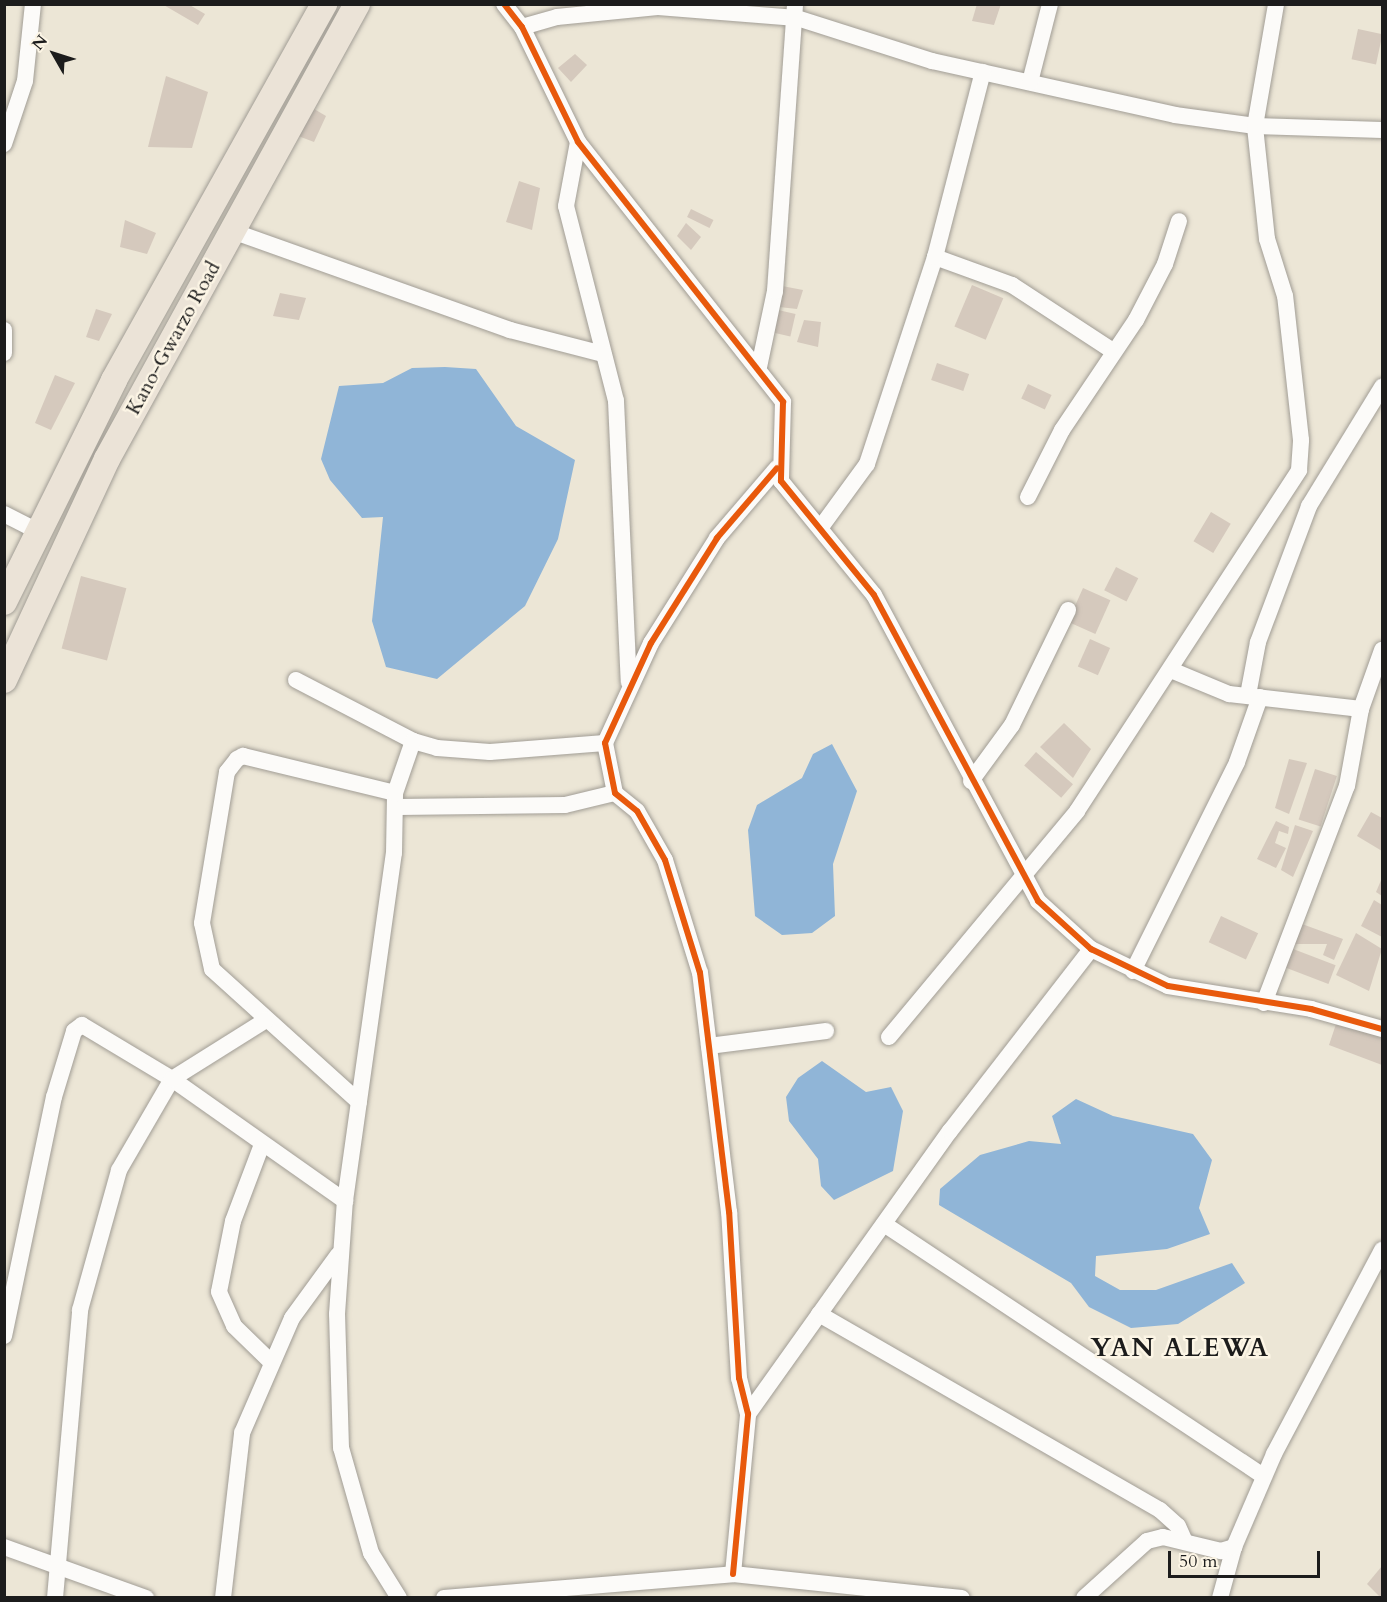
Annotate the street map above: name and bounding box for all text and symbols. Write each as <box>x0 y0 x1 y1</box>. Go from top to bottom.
north arrow <box>24 24 84 84</box>
text: N <box>27 30 53 55</box>
street label: Kano-Gwarzo Road <box>121 257 225 419</box>
district label: YAN ALEWA <box>1090 1332 1270 1364</box>
scale bar <box>1171 1539 1322 1577</box>
text: 50 m <box>1179 1549 1218 1574</box>

